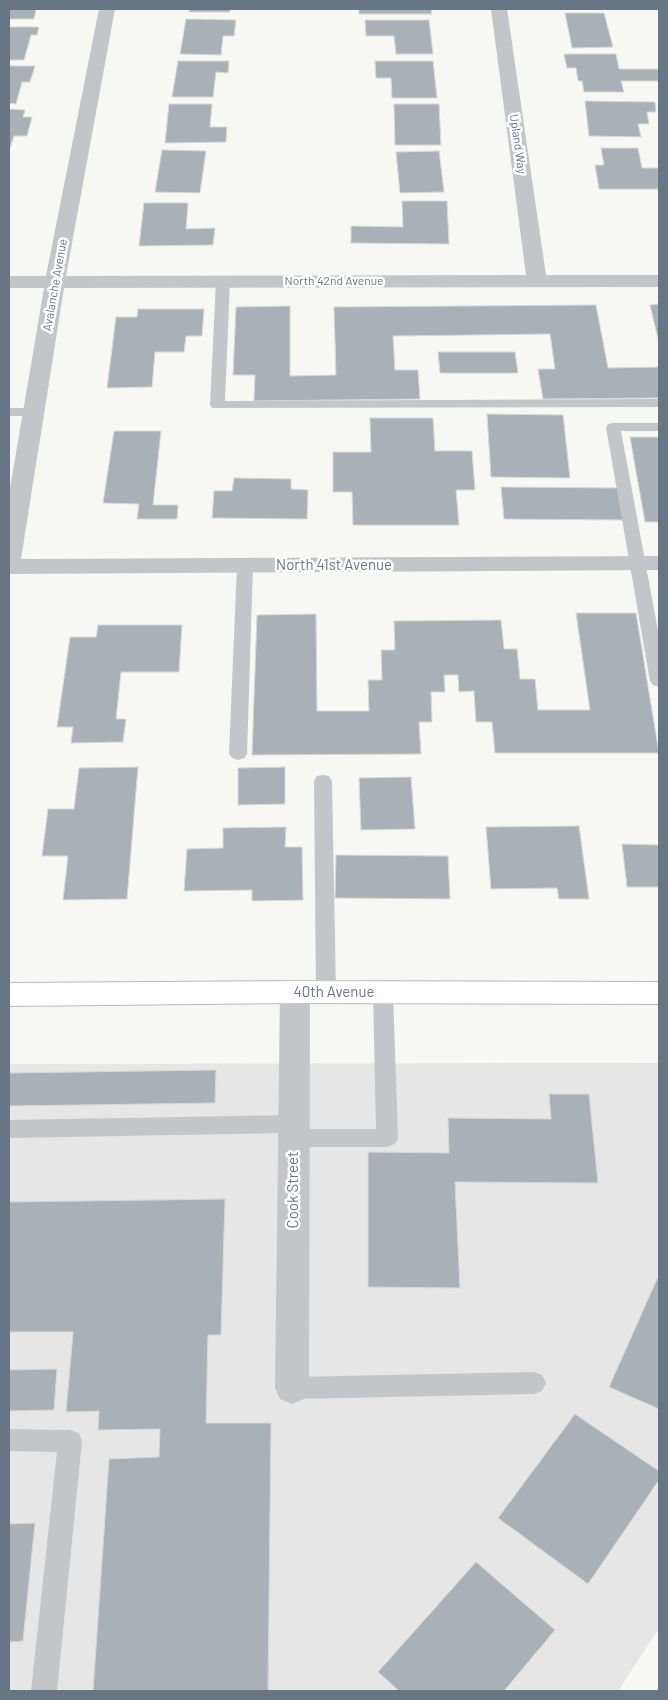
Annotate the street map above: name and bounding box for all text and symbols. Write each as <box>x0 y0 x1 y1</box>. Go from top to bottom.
street label: Upland Way <box>507 113 529 175</box>
street label: Avalanche Avenue <box>40 238 70 332</box>
street label: North 42nd Avenue <box>285 274 383 288</box>
street label: North 41st Avenue <box>276 556 392 574</box>
street label: 40th Avenue <box>294 983 374 1001</box>
street label: Cook Street <box>284 1152 302 1228</box>

